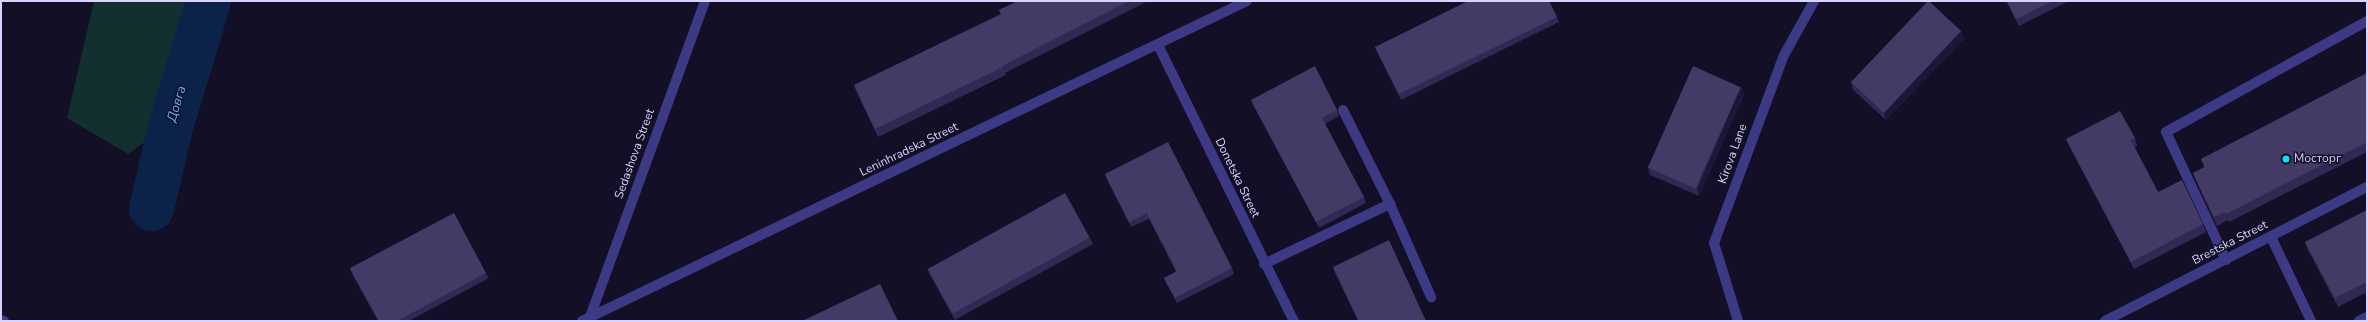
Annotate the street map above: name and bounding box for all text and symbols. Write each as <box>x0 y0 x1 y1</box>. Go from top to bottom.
water label: Довга <box>164 84 190 124</box>
street label: Sedashova Street <box>612 107 658 201</box>
street label: Leninhradska Street <box>858 120 960 180</box>
street label: Kirova Lane <box>1716 122 1750 186</box>
street label: Donetska Street <box>1211 136 1263 220</box>
place label: Мосторг <box>2294 152 2341 166</box>
marker: Мосторг <box>2281 154 2291 164</box>
street label: Brestska Street <box>2190 218 2270 268</box>

